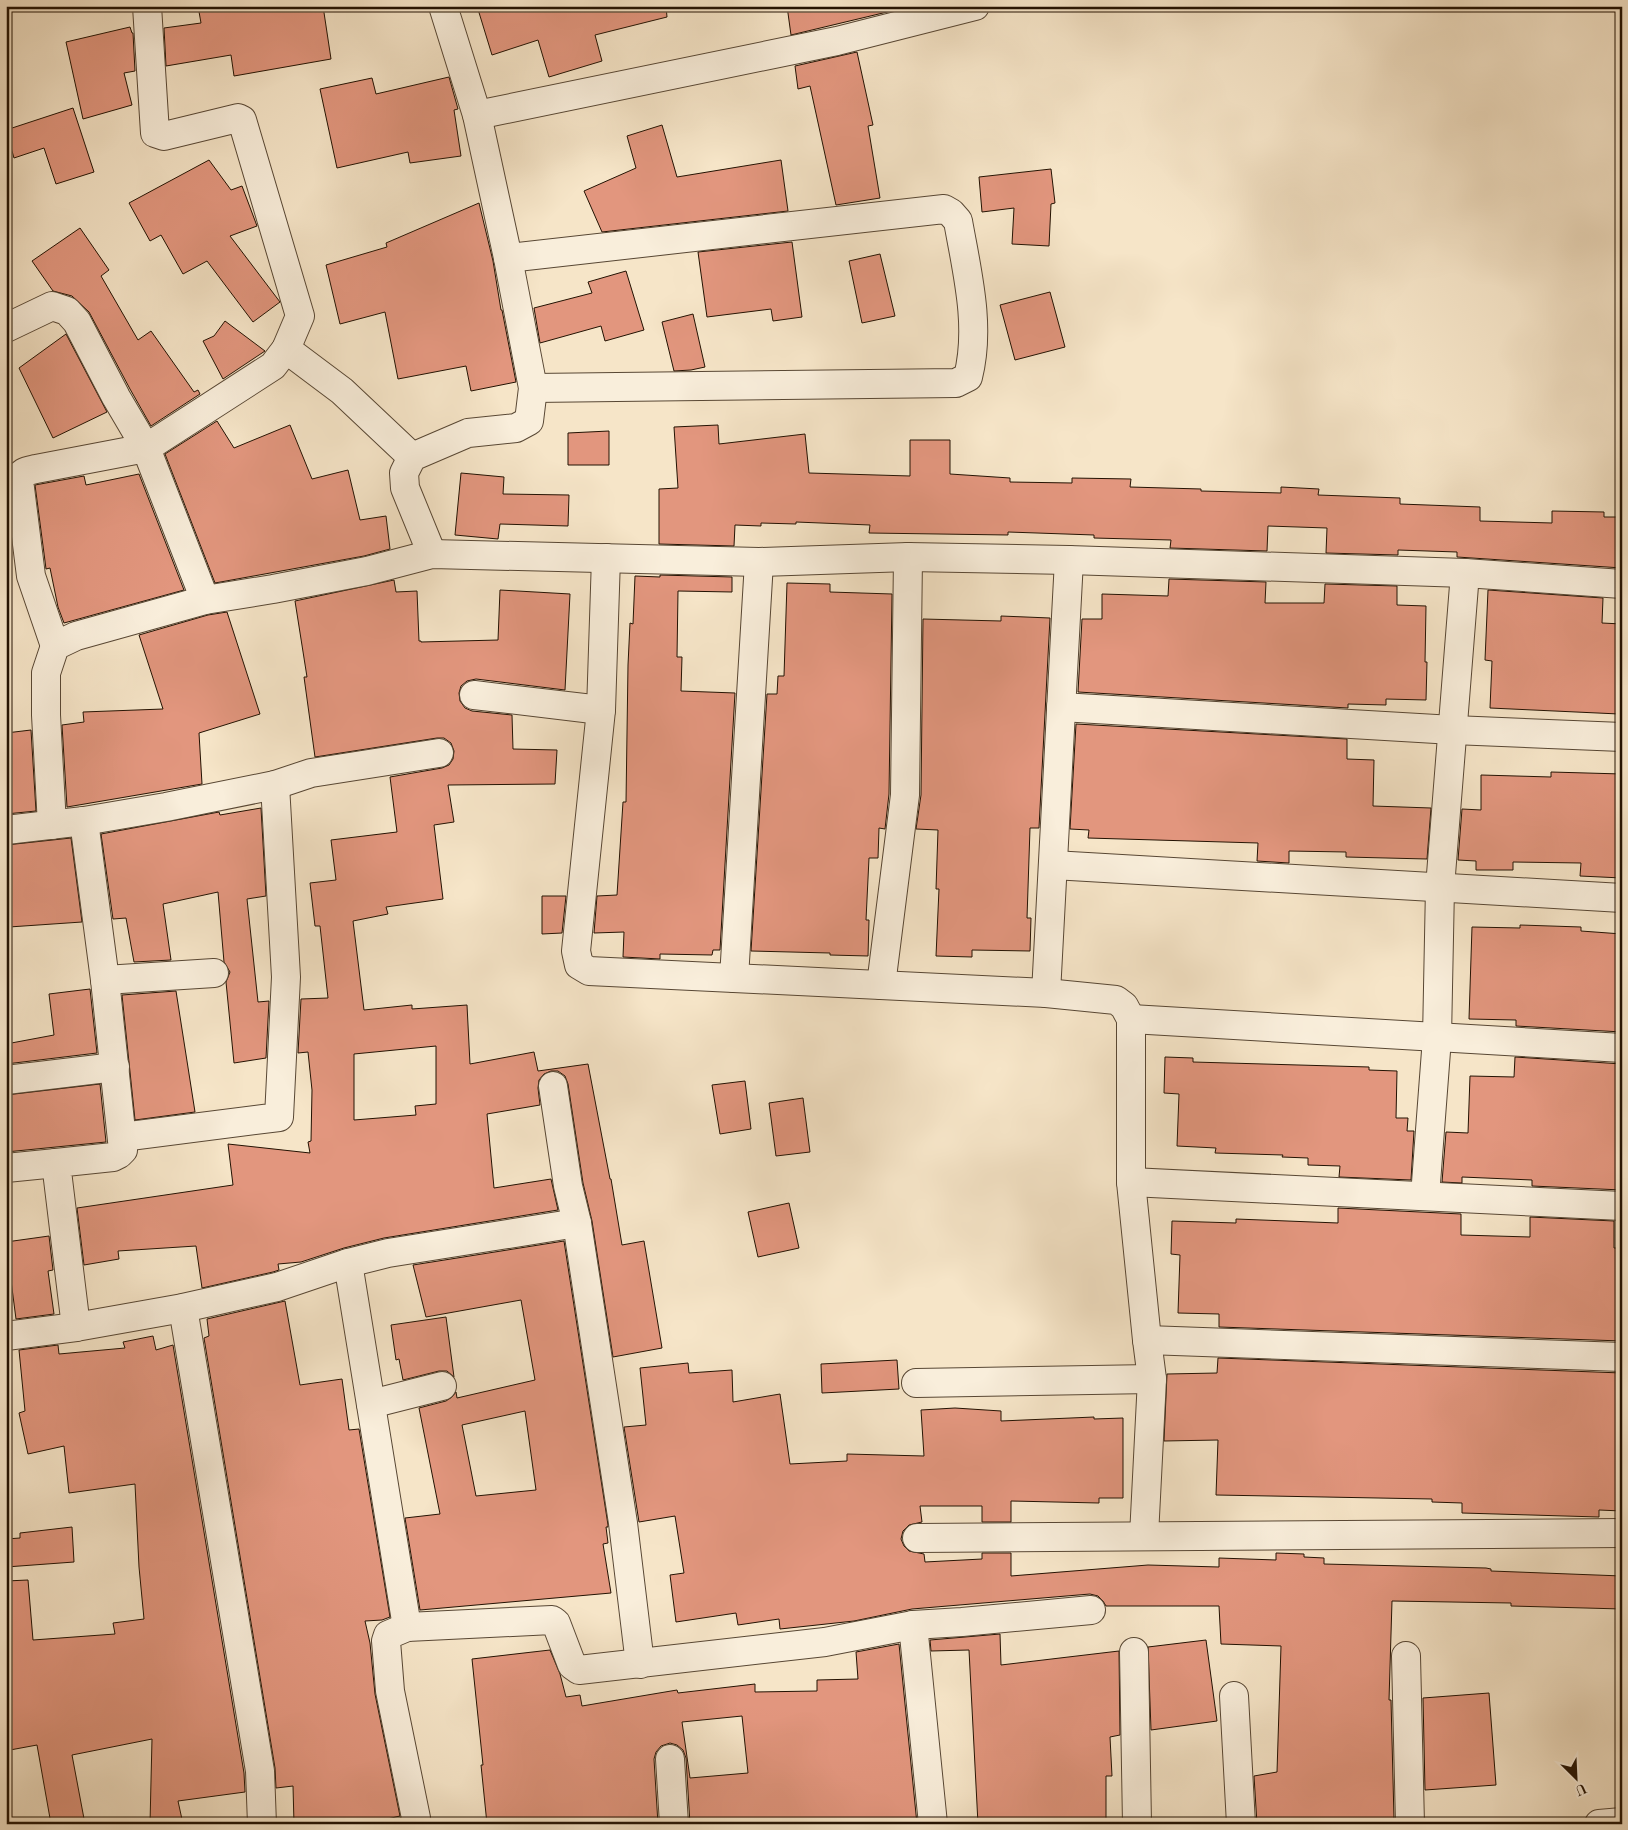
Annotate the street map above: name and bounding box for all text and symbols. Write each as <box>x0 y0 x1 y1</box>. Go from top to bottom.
north arrow <box>1550 1752 1600 1802</box>
text: U <box>1573 1780 1589 1798</box>

